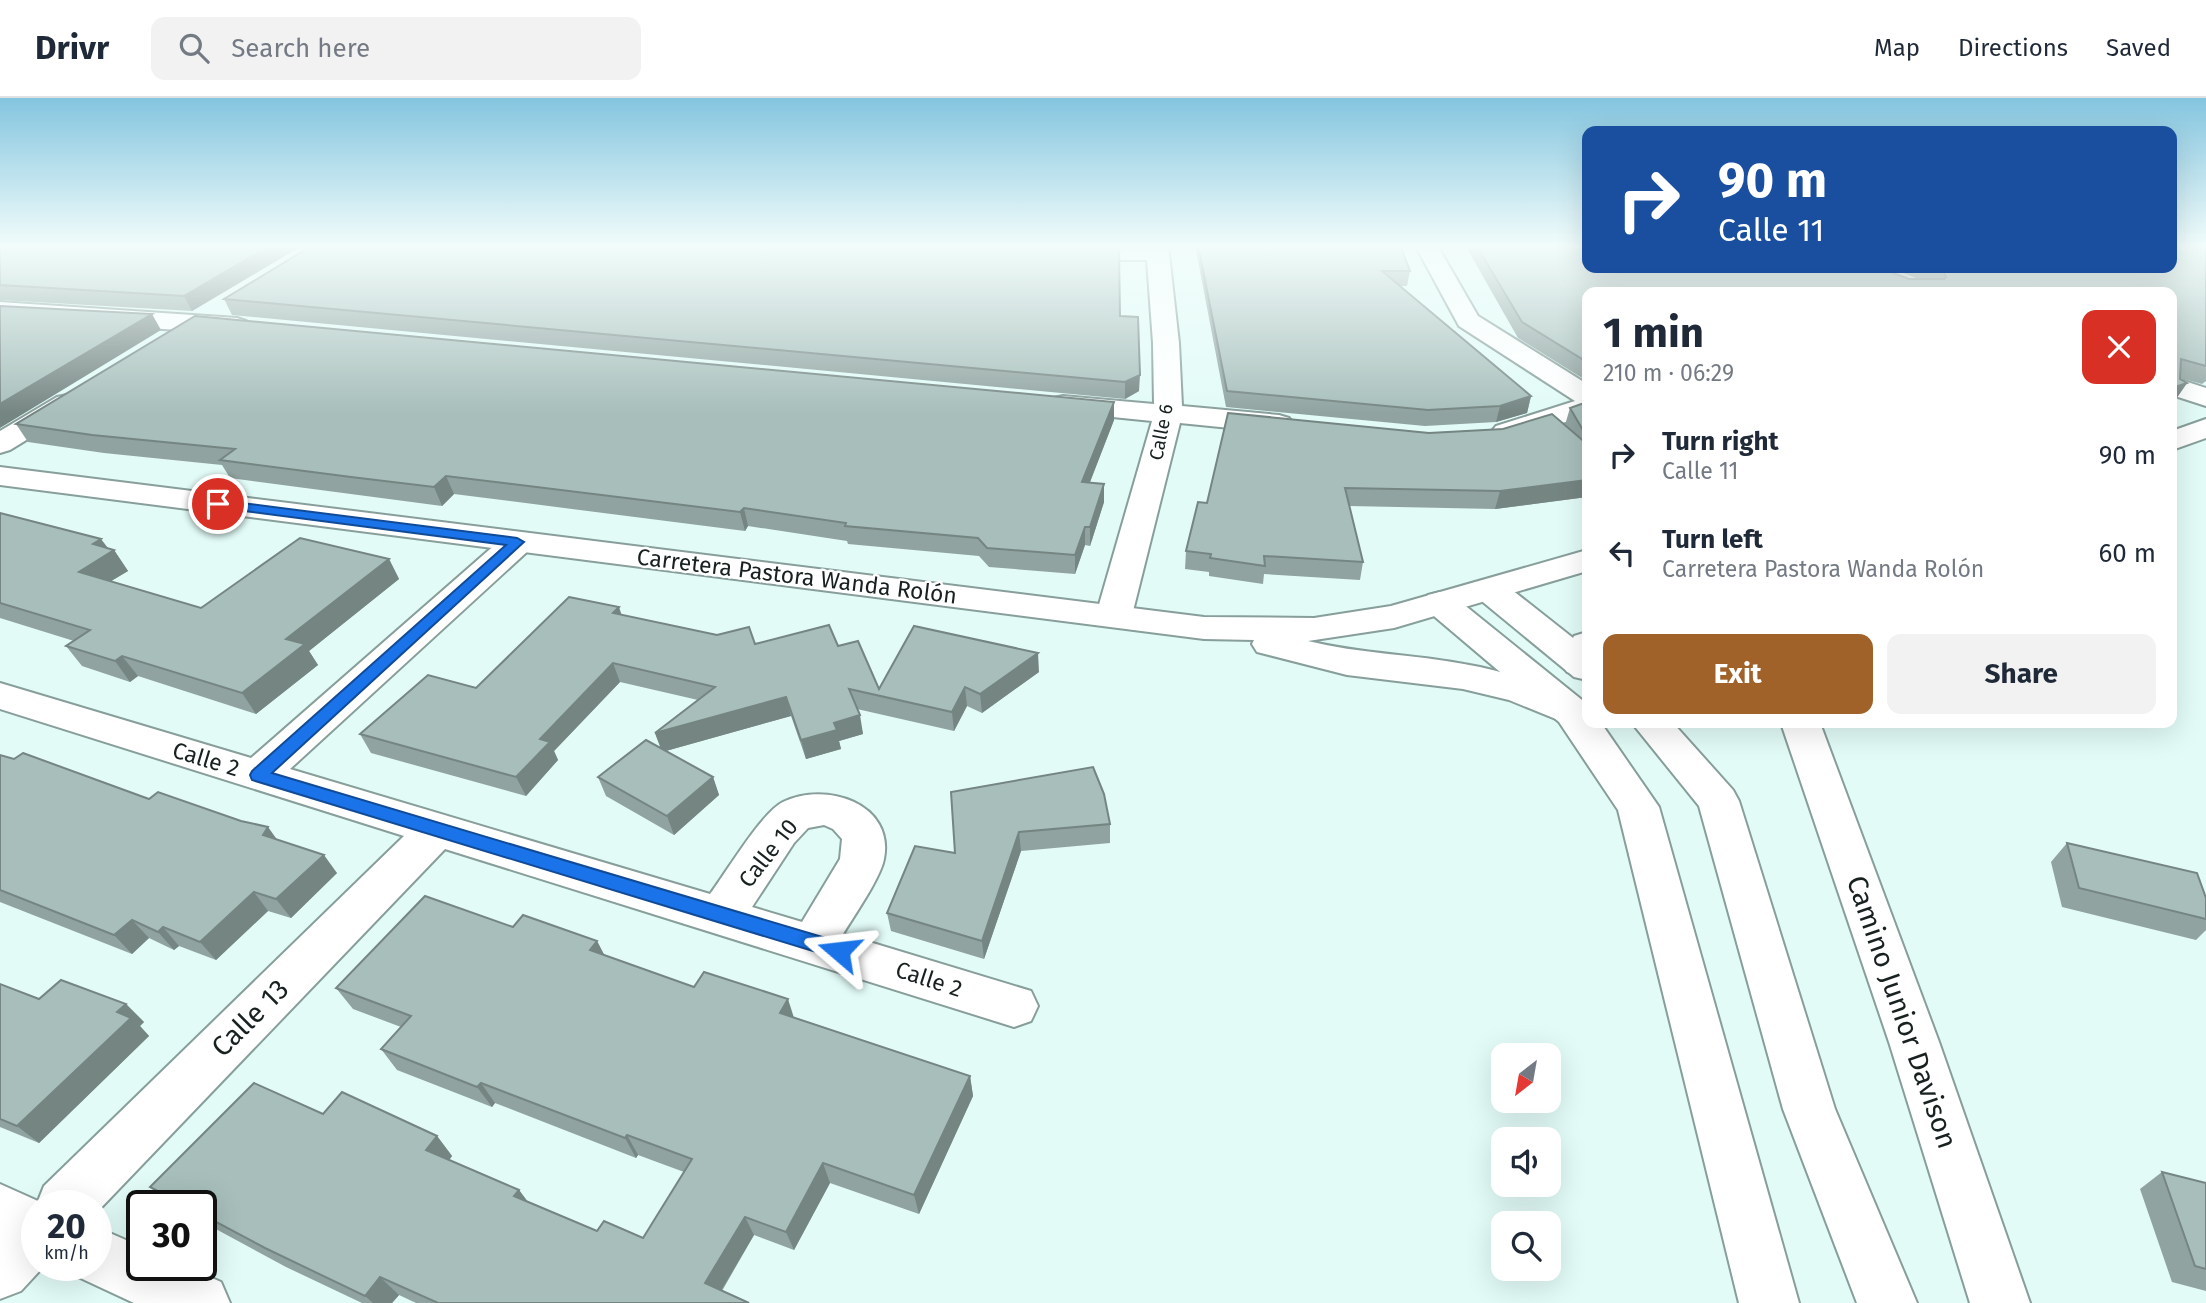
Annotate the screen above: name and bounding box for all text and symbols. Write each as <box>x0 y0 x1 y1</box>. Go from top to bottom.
search box <box>151 17 641 80</box>
text: Drivr <box>35 28 109 68</box>
icon: search <box>175 29 213 67</box>
text: Search here <box>231 33 370 64</box>
text: Map <box>1874 34 1920 62</box>
text: Directions <box>1958 34 2068 62</box>
text: Saved <box>2106 34 2171 62</box>
text: 90 m <box>1718 151 1827 210</box>
icon: right <box>1603 154 1694 245</box>
text: Calle 11 <box>1718 211 1824 249</box>
text: 1 min <box>1603 308 1704 358</box>
button: close <box>2082 310 2156 384</box>
text: 210 m · 06:29 <box>1603 359 1734 387</box>
street label: Calle 6 <box>1144 402 1178 462</box>
text: Turn right <box>1662 426 1779 457</box>
icon: right <box>1603 436 1641 474</box>
text: 90 m <box>2099 440 2156 471</box>
text: Calle 11 <box>1662 457 1739 485</box>
pin <box>188 474 248 534</box>
icon: arrive <box>199 485 237 523</box>
text: Turn left <box>1662 524 1763 555</box>
icon: left <box>1603 534 1641 572</box>
text: 60 m <box>2098 538 2156 569</box>
street label: Carretera Pastora Wanda Rolón <box>635 542 959 610</box>
text: Carretera Pastora Wanda Rolón <box>1662 555 1984 583</box>
button: Exit <box>1603 634 1873 714</box>
button: Share <box>1887 634 2156 714</box>
street label: Calle 2 <box>169 736 243 782</box>
street label: Calle 10 <box>732 813 804 893</box>
street label: Camino Junior Davison <box>1840 871 1964 1153</box>
position arrow <box>802 914 876 988</box>
street label: Calle 2 <box>892 955 966 1003</box>
street label: Calle 13 <box>205 973 295 1063</box>
north arrow <box>1491 1043 1561 1113</box>
map controls <box>1491 1043 1561 1281</box>
button: sound <box>1491 1127 1561 1197</box>
speed limit sign: 30 <box>126 1190 217 1281</box>
text: 20 <box>47 1205 86 1247</box>
button: search <box>1491 1211 1561 1281</box>
text: km/h <box>44 1242 89 1264</box>

